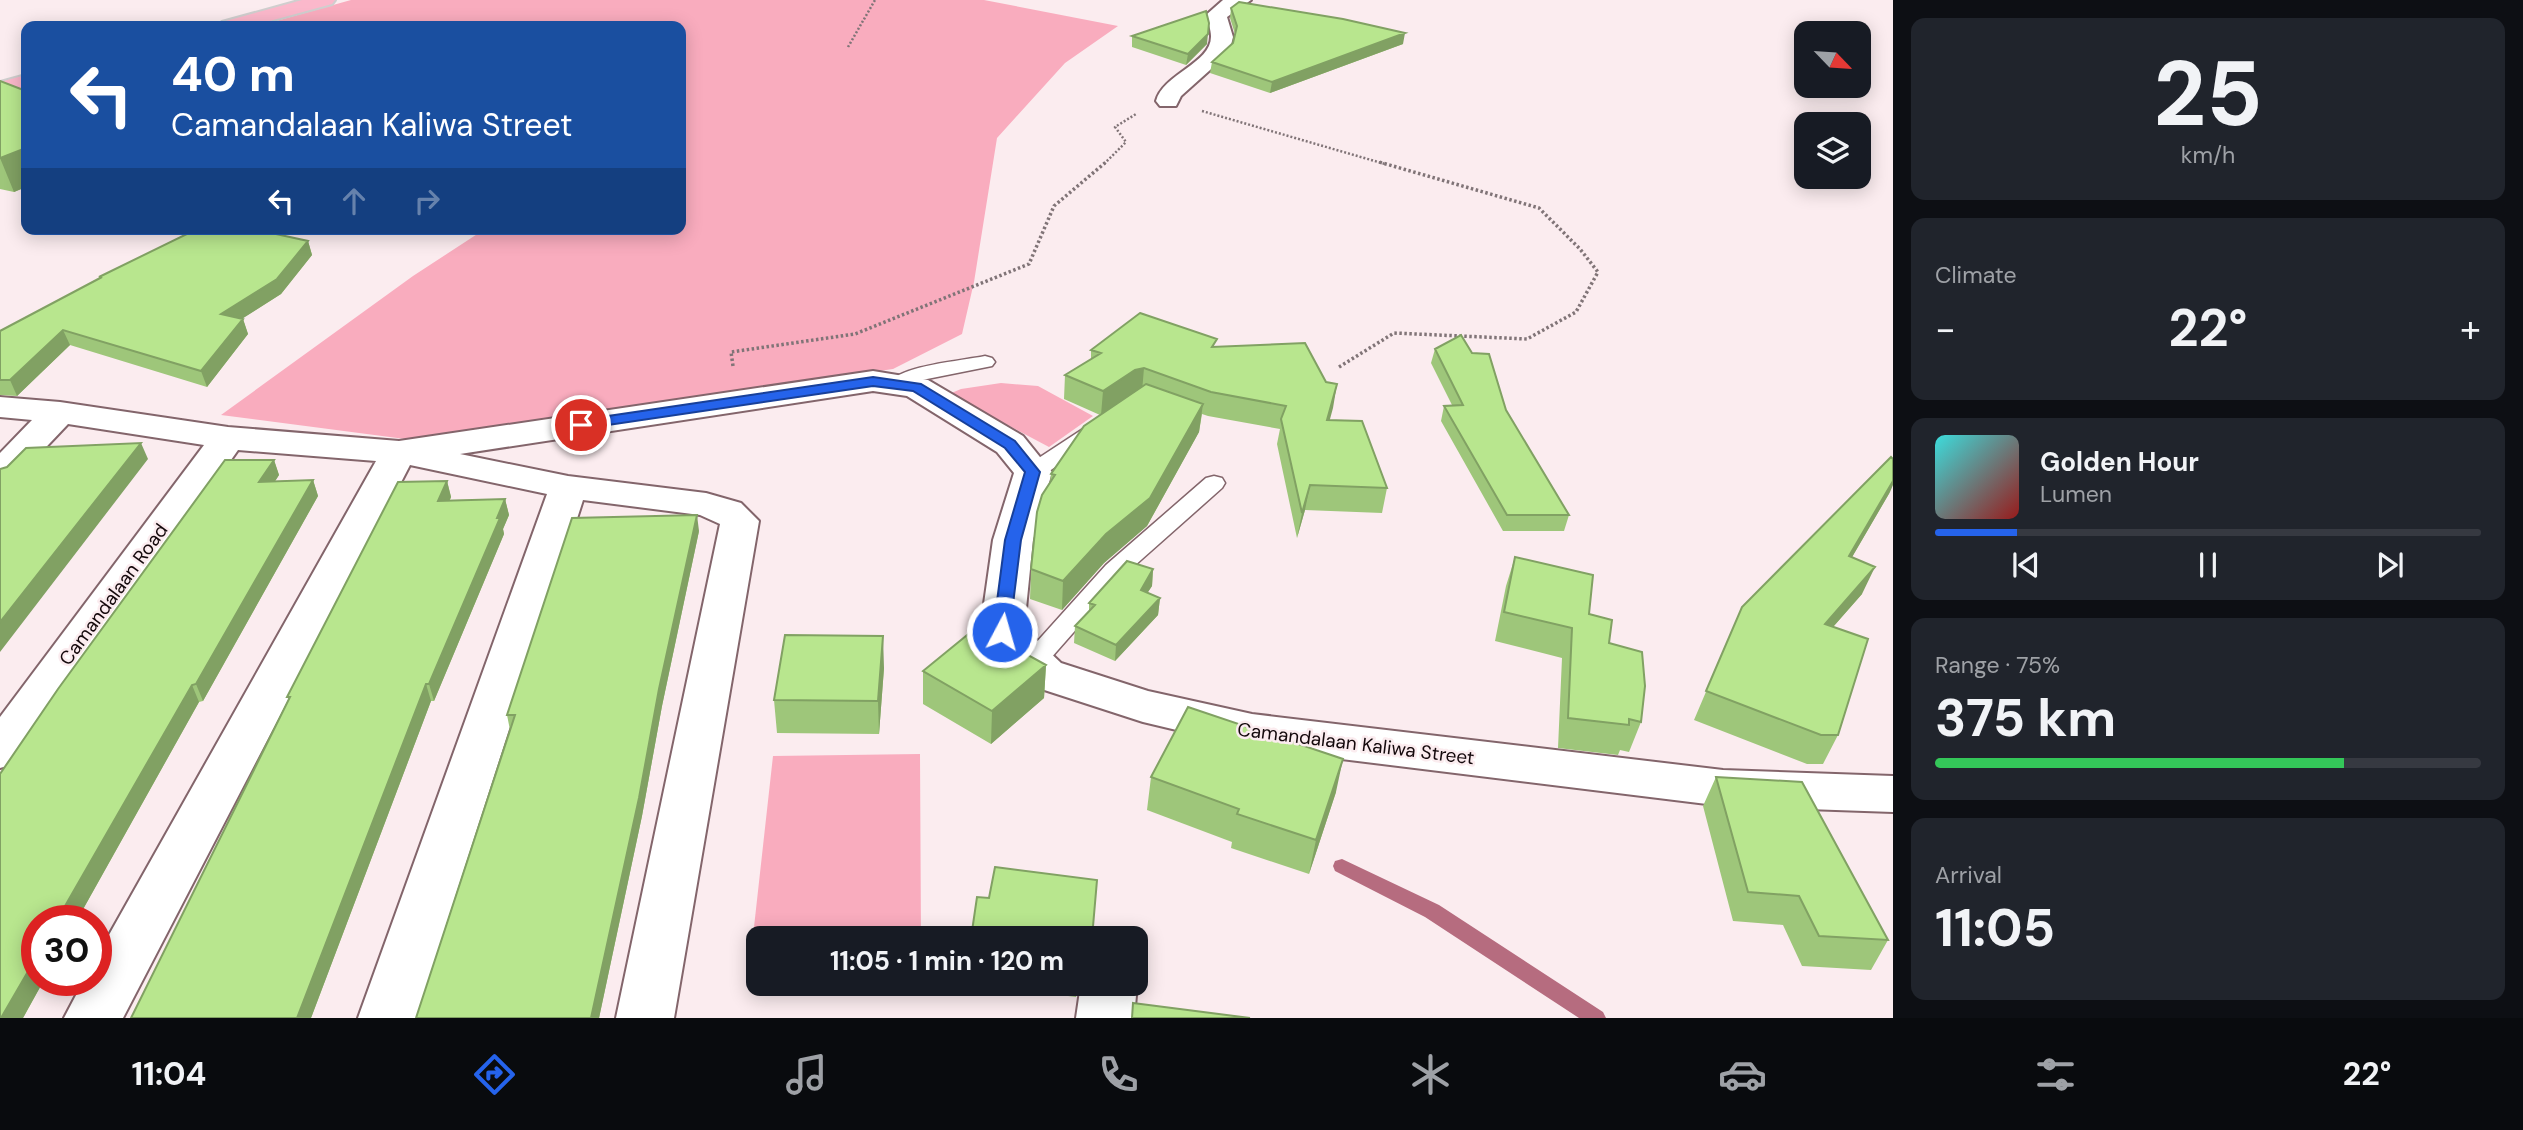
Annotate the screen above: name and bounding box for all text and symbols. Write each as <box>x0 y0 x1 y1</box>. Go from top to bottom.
north arrow <box>1794 21 1871 98</box>
map controls <box>1794 21 1871 189</box>
text: 25 <box>2153 35 2263 153</box>
text: 40 m <box>171 42 295 106</box>
icon: left <box>56 49 147 140</box>
text: Camandalaan Kaliwa Street <box>171 104 573 146</box>
button: layers <box>1794 112 1871 189</box>
text: km/h <box>2181 140 2235 170</box>
icon: left <box>262 182 300 220</box>
icon: ahead <box>335 182 373 220</box>
icon: right <box>408 182 446 220</box>
text: Climate <box>1935 260 2017 290</box>
text: 22° <box>2169 294 2247 362</box>
text: − <box>1935 304 1956 354</box>
text: + <box>2460 304 2481 354</box>
pin <box>551 395 611 455</box>
icon: arrive <box>562 406 600 444</box>
text: Golden Hour <box>2040 445 2199 479</box>
text: Lumen <box>2040 479 2112 509</box>
street label: Camandalaan Road <box>53 518 173 670</box>
icon: previous <box>2007 546 2045 584</box>
icon: pause <box>2189 546 2227 584</box>
icon: next <box>2371 546 2409 584</box>
position arrow <box>965 595 1039 669</box>
text: Range · 75% <box>1935 650 2060 680</box>
text: 375 km <box>1935 684 2116 752</box>
street label: Camandalaan Kaliwa Street <box>1236 717 1476 770</box>
text: Arrival <box>1935 860 2002 890</box>
text: 11:05 <box>1935 894 2055 962</box>
speed limit sign: 30 <box>21 905 112 996</box>
text: 11:05 · 1 min · 120 m <box>830 944 1064 978</box>
icon: directions <box>470 1050 519 1099</box>
icon: music <box>782 1050 831 1099</box>
icon: phone <box>1094 1050 1143 1099</box>
icon: climate <box>1406 1050 1455 1099</box>
icon: car <box>1718 1050 1767 1099</box>
icon: filters <box>2031 1050 2080 1099</box>
text: 11:04 <box>132 1053 206 1095</box>
text: 22° <box>2343 1053 2391 1095</box>

